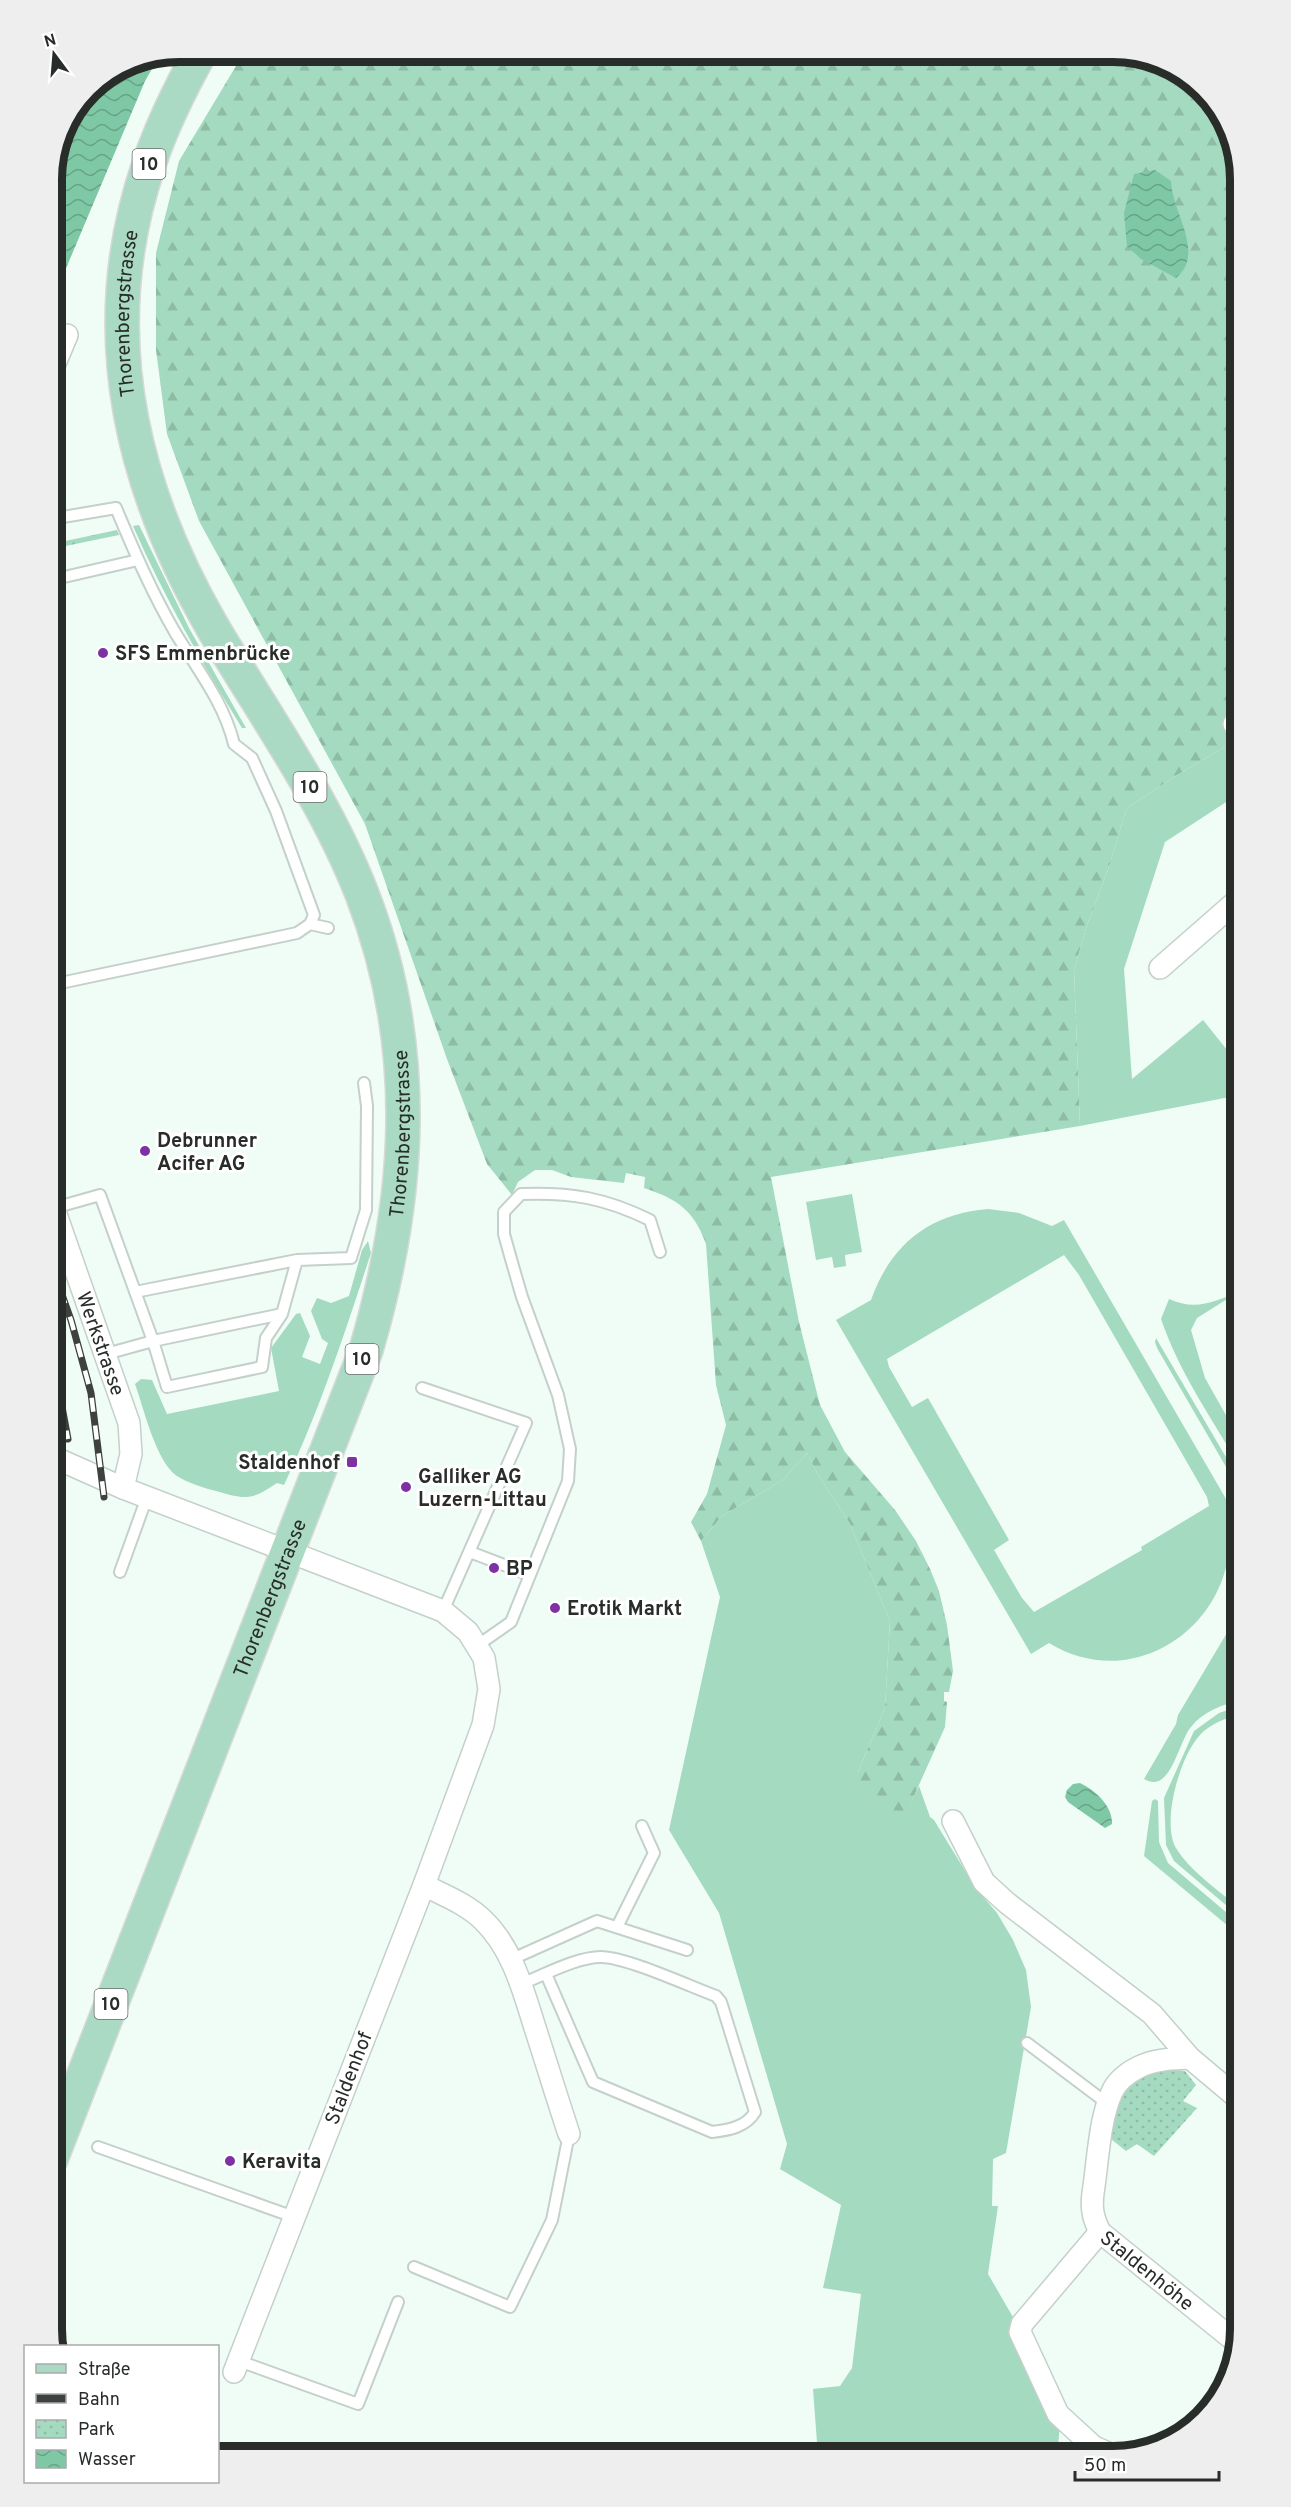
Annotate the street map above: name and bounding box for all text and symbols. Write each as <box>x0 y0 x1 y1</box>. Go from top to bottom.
north arrow <box>24 24 84 84</box>
text: N <box>42 30 59 53</box>
road number: 10 <box>132 149 166 179</box>
street label: Thorenbergstrasse <box>111 228 146 399</box>
place label: SFS Emmenbrücke <box>115 642 291 668</box>
marker: SFS Emmenbrücke <box>96 646 110 660</box>
road number: 10 <box>294 772 326 802</box>
street label: Thorenbergstrasse <box>385 1049 418 1220</box>
place label: Debrunner Acifer AG <box>157 1129 258 1178</box>
marker: Debrunner Acifer AG <box>138 1144 152 1158</box>
street label: Werkstrasse <box>69 1289 129 1400</box>
road number: 10 <box>346 1344 378 1374</box>
place label: Staldenhof <box>238 1451 340 1477</box>
marker: Staldenhof <box>345 1455 359 1469</box>
place label: Galliker AG Luzern-Littau <box>418 1465 547 1514</box>
marker: Galliker AG Luzern-Littau <box>399 1480 413 1494</box>
street label: Thorenbergstrasse <box>229 1516 314 1682</box>
place label: BP <box>506 1557 533 1583</box>
marker: BP <box>487 1561 501 1575</box>
place label: Erotik Markt <box>567 1597 682 1623</box>
marker: Erotik Markt <box>548 1601 562 1615</box>
road number: 10 <box>94 1989 128 2019</box>
street label: Staldenhof <box>320 2028 380 2129</box>
place label: Keravita <box>242 2150 321 2176</box>
marker: Keravita <box>223 2154 237 2168</box>
street label: Staldenhöhe <box>1094 2226 1199 2318</box>
legend <box>24 2345 219 2483</box>
text: Straße <box>78 2359 130 2382</box>
text: Bahn <box>78 2389 120 2412</box>
text: Park <box>78 2419 115 2442</box>
scale bar <box>1075 2444 1219 2482</box>
text: Wasser <box>78 2449 136 2472</box>
text: 50 m <box>1084 2455 1126 2478</box>

